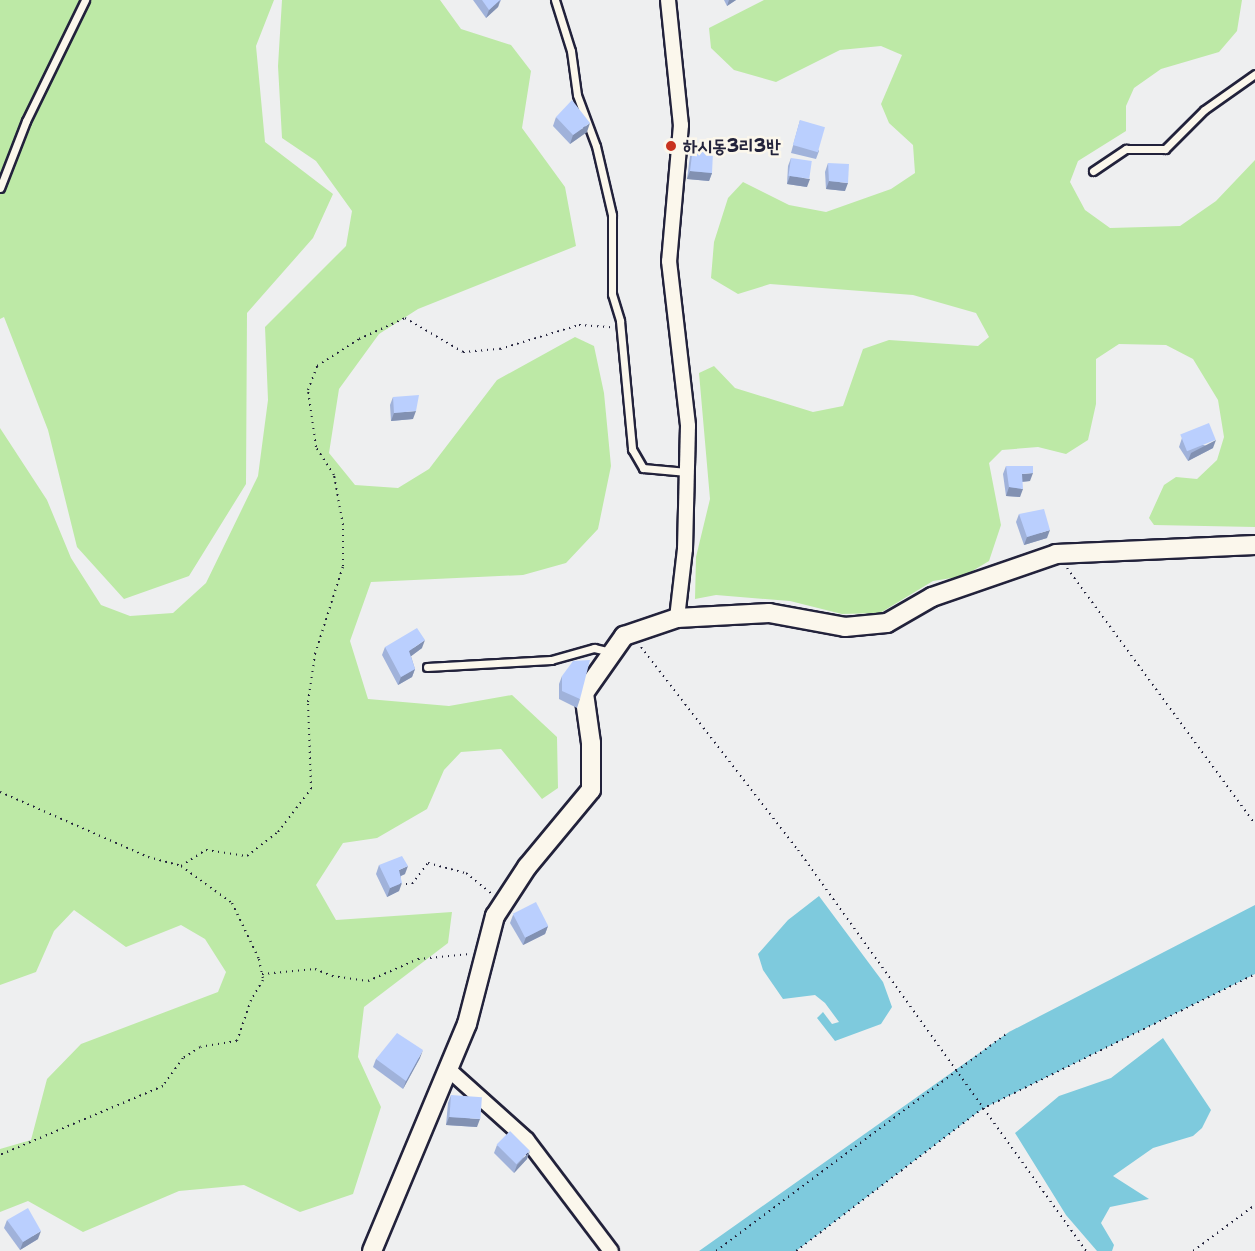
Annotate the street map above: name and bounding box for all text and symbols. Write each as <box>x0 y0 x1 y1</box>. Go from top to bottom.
place label: 하시동3리3반 <box>683 135 781 157</box>
marker: 하시동3리3반 <box>664 139 678 153</box>

